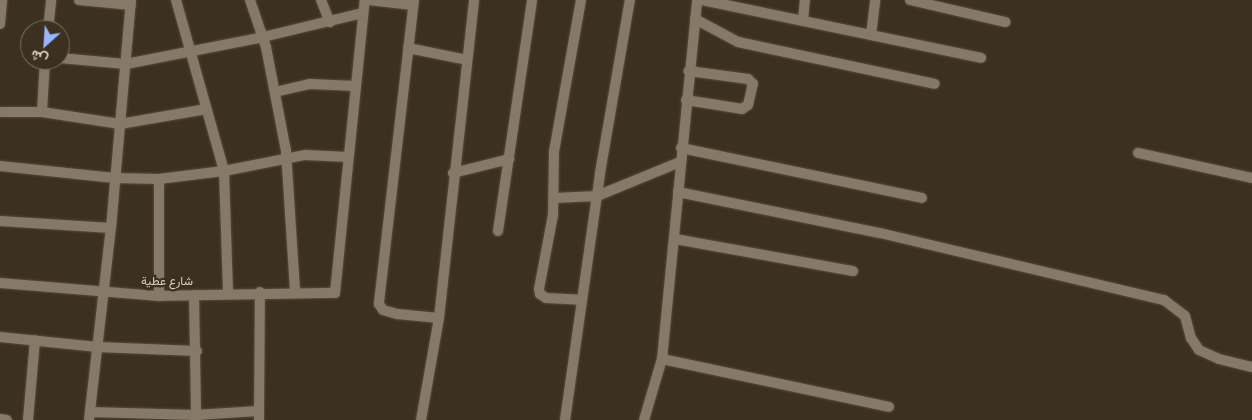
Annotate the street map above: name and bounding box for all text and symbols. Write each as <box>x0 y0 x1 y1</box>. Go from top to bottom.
north arrow <box>20 20 70 70</box>
text: ش <box>27 46 50 69</box>
street label: شارع عطية <box>141 275 193 289</box>

